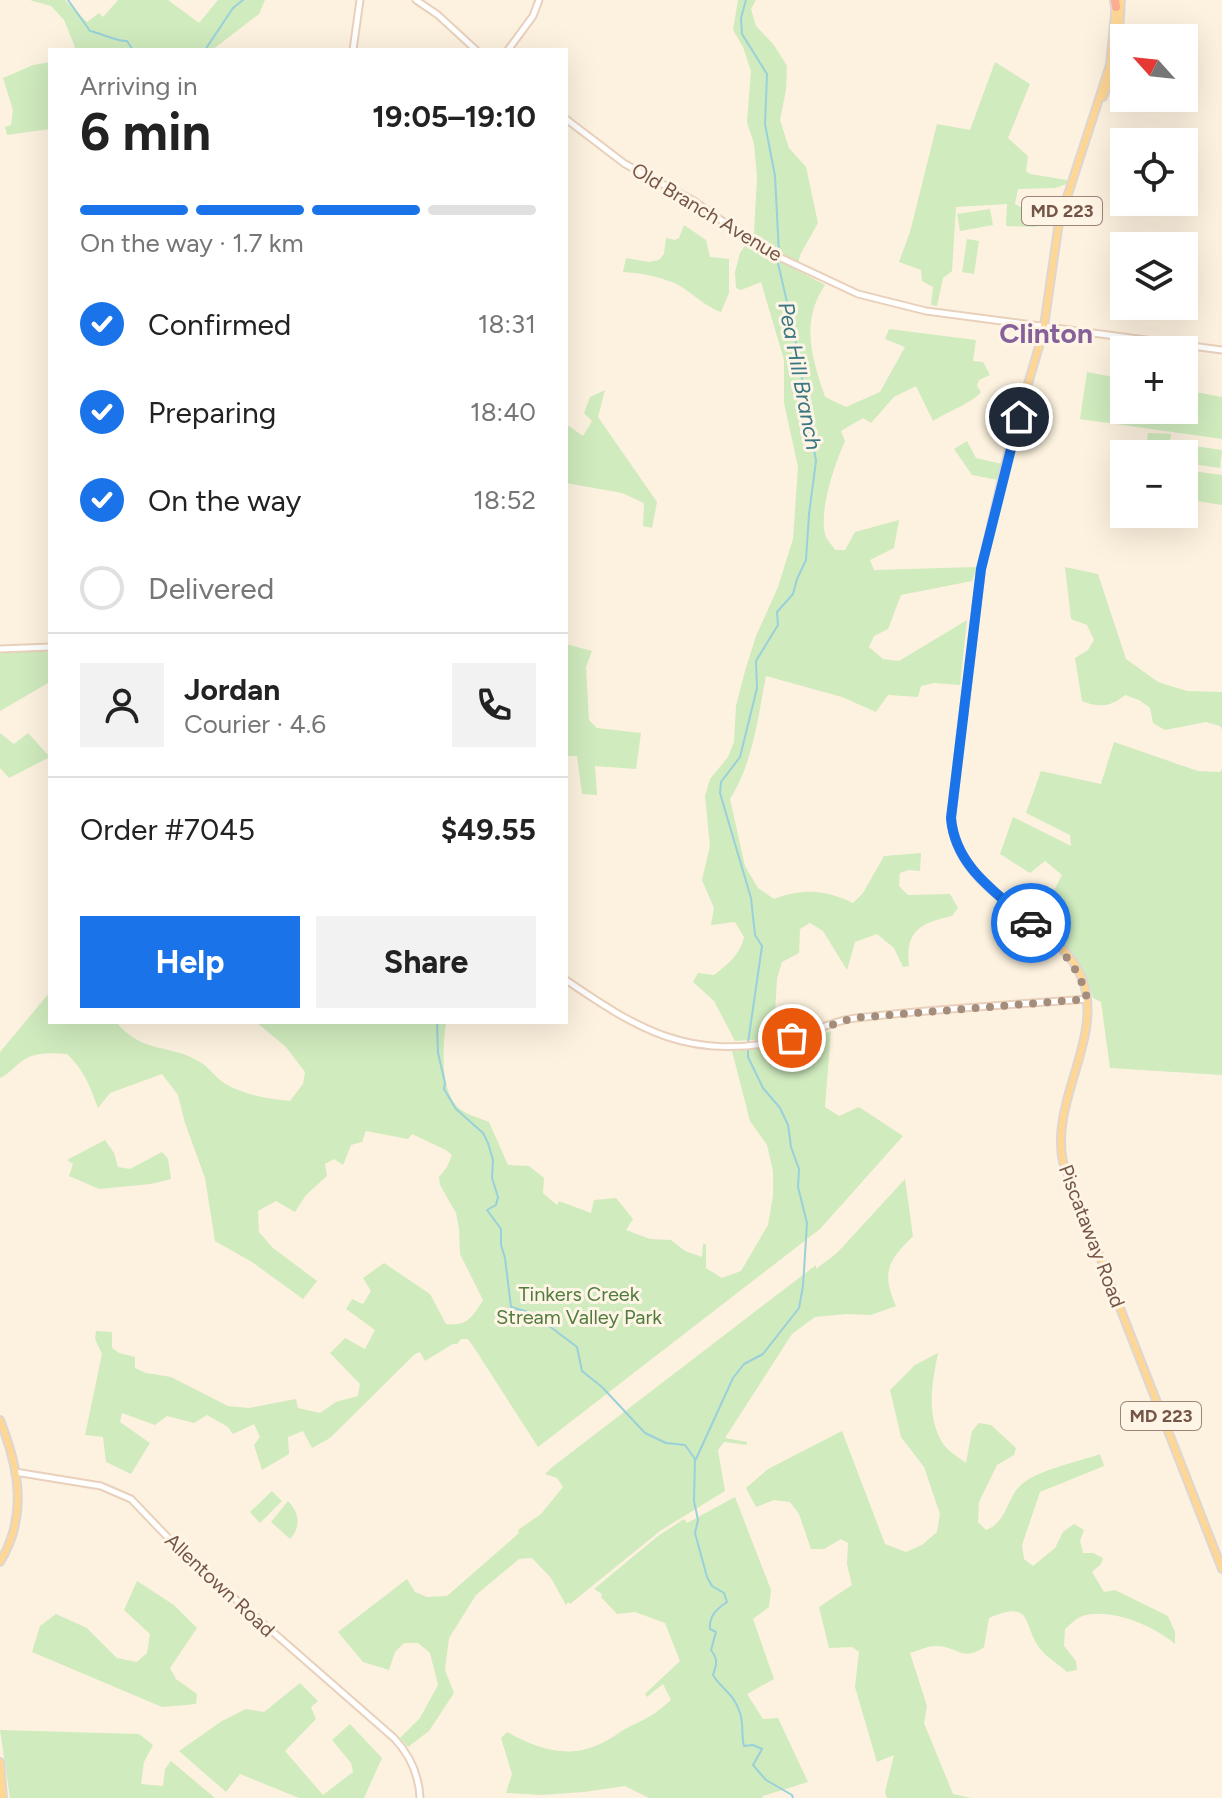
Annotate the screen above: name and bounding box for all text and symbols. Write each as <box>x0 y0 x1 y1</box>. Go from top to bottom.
north arrow <box>1110 24 1198 112</box>
map controls <box>1110 24 1198 528</box>
text: Arriving in <box>80 70 198 102</box>
text: 19:05–19:10 <box>372 98 536 135</box>
text: 6 min <box>80 101 211 163</box>
button: locate <box>1110 128 1198 216</box>
street label: Old Branch Avenue <box>627 158 787 266</box>
road number: MD 223 <box>1022 197 1102 225</box>
text: On the way · 1.7 km <box>80 227 304 259</box>
button: layers <box>1110 232 1198 320</box>
water label: Pea Hill Branch <box>772 300 828 452</box>
icon: check <box>80 302 124 346</box>
text: Confirmed <box>148 306 291 343</box>
text: 18:31 <box>478 308 536 340</box>
district label: Clinton <box>999 316 1093 350</box>
button: + <box>1110 336 1198 424</box>
pin <box>985 383 1053 451</box>
icon: check <box>80 390 124 434</box>
text: Preparing <box>148 394 276 431</box>
icon: home <box>997 395 1041 439</box>
text: 18:40 <box>470 396 536 428</box>
button: − <box>1110 440 1198 528</box>
icon: check <box>80 478 124 522</box>
text: On the way <box>148 482 301 519</box>
text: 18:52 <box>473 484 536 516</box>
text: Delivered <box>148 570 274 607</box>
button: person <box>80 663 164 747</box>
button: phone <box>452 663 536 747</box>
text: Jordan <box>184 671 280 708</box>
text: Courier · 4.6 <box>184 708 326 740</box>
text: Order #7045 <box>80 811 255 848</box>
text: $49.55 <box>441 811 536 848</box>
courier <box>991 883 1071 963</box>
icon: car <box>1009 901 1053 945</box>
button: Help <box>80 916 300 1008</box>
button: Share <box>316 916 536 1008</box>
pin <box>758 1004 826 1072</box>
icon: bag <box>770 1016 814 1060</box>
street label: Piscataway Road <box>1054 1161 1130 1311</box>
park label: Tinkers Creek Stream Valley Park <box>496 1282 662 1329</box>
road number: MD 223 <box>1121 1402 1201 1430</box>
street label: Allentown Road <box>160 1528 280 1642</box>

